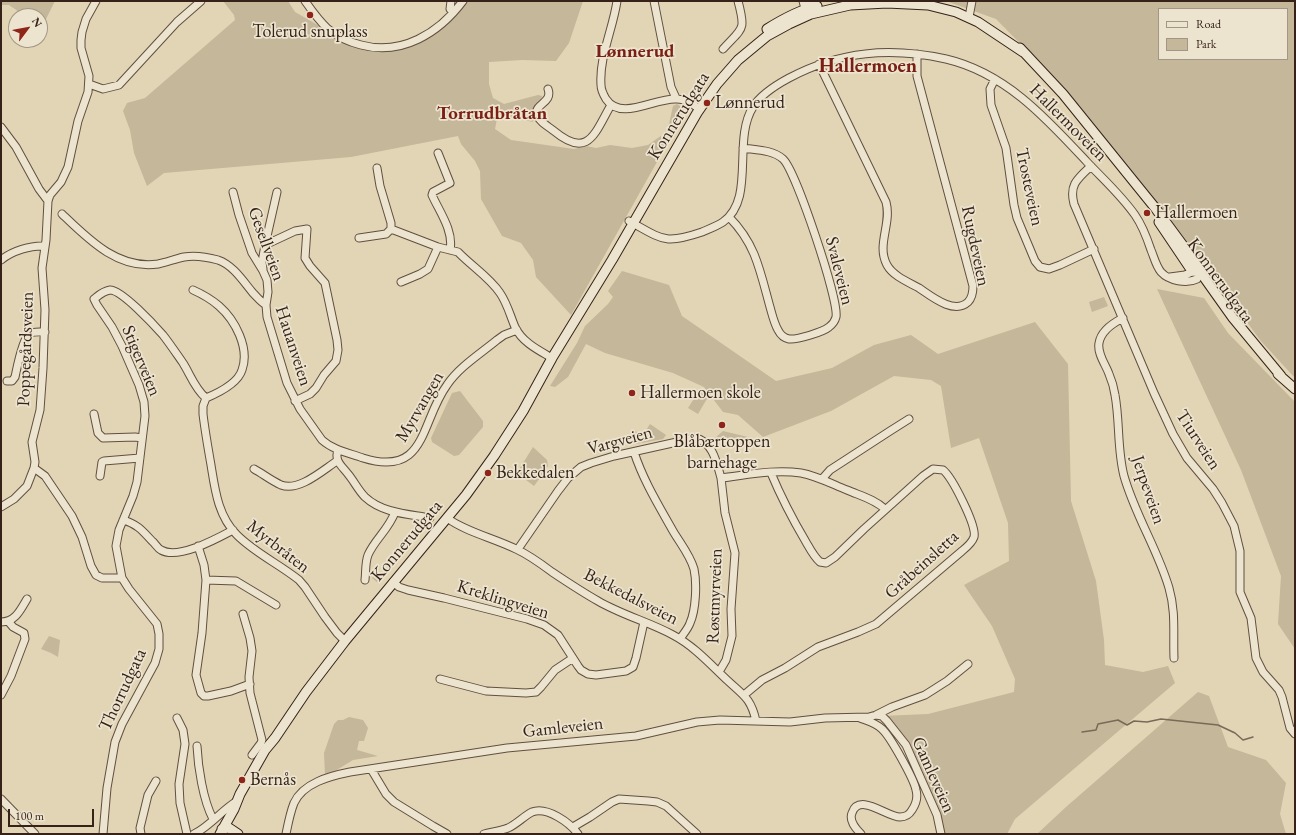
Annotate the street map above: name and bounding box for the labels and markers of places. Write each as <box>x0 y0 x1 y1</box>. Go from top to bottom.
marker: Tolerud snuplass <box>305 10 315 20</box>
place label: Tolerud snuplass <box>252 21 368 43</box>
place label: Lønnerud <box>715 92 785 114</box>
marker: Lønnerud <box>702 98 712 108</box>
place label: Hallermoen <box>1155 202 1238 224</box>
marker: Hallermoen <box>1142 208 1152 218</box>
place label: Hallermoen skole <box>640 382 761 404</box>
marker: Hallermoen skole <box>627 388 637 398</box>
marker: Blåbærtoppen barnehage <box>717 420 727 430</box>
place label: Blåbærtoppen barnehage <box>674 431 770 474</box>
place label: Bekkedalen <box>496 462 574 484</box>
marker: Bekkedalen <box>483 468 493 478</box>
place label: Bernås <box>250 769 296 791</box>
marker: Bernås <box>237 775 247 785</box>

